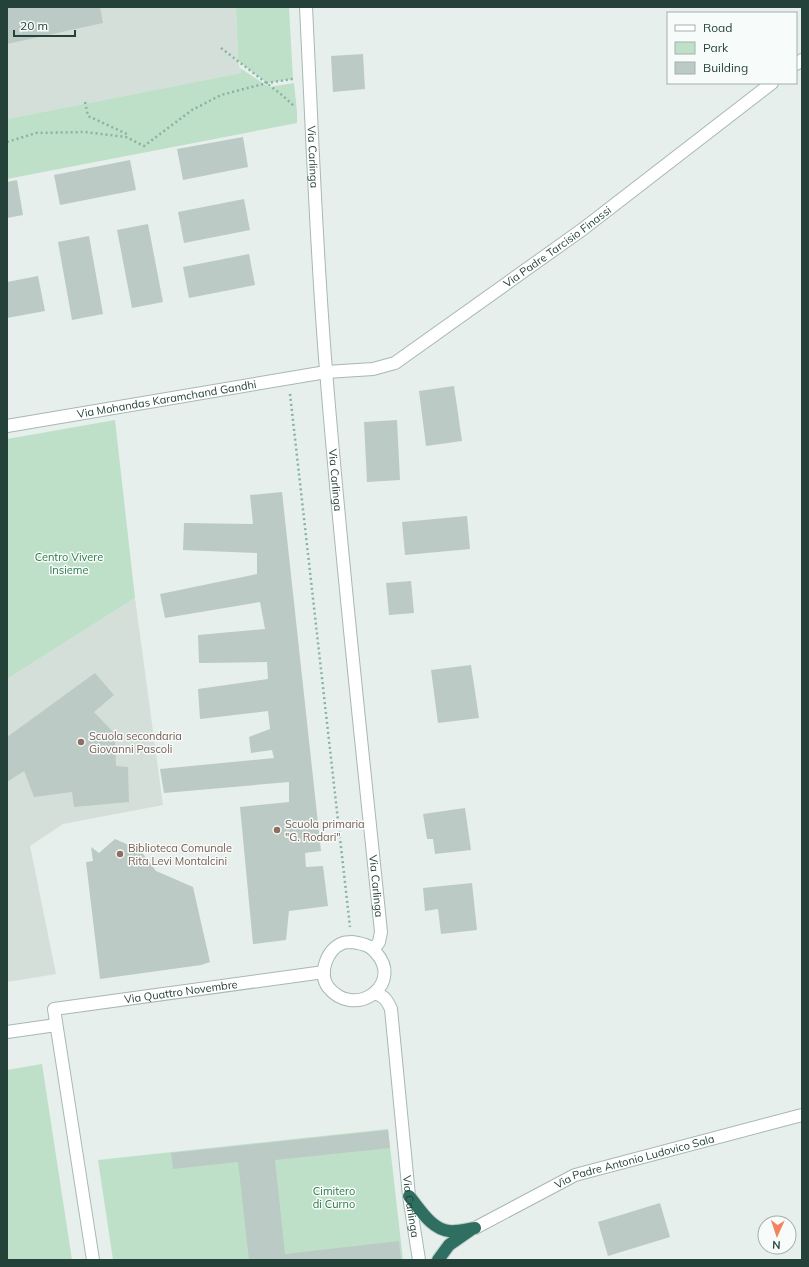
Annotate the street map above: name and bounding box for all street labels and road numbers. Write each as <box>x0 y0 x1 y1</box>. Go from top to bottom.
street label: Via Carlinga <box>305 125 321 188</box>
street label: Via Padre Tarcisio Finassi <box>501 203 614 291</box>
street label: Via Mohandas Karamchand Gandhi <box>76 377 257 421</box>
street label: Via Carlinga <box>326 448 345 512</box>
street label: Via Carlinga <box>366 854 386 918</box>
street label: Via Quattro Novembre <box>123 977 238 1006</box>
street label: Via Padre Antonio Ludovico Sala <box>552 1131 716 1192</box>
street label: Via Carlinga <box>400 1175 422 1239</box>

